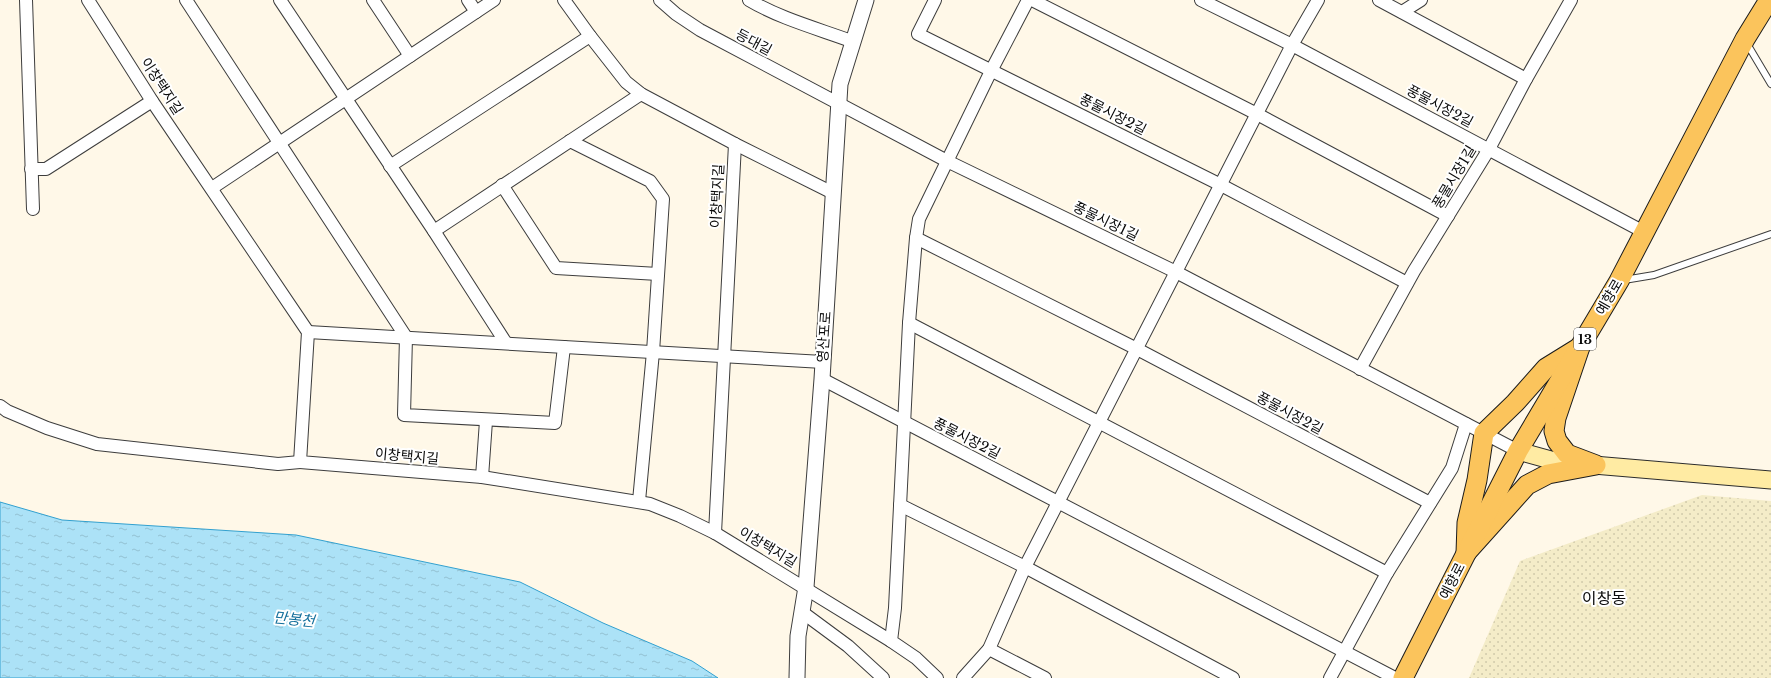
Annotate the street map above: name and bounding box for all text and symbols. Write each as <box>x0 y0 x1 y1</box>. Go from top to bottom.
street label: 등대길 <box>733 25 775 59</box>
street label: 이창택지길 <box>137 54 187 118</box>
street label: 풍물시장2길 <box>1404 81 1476 131</box>
street label: 풍물시장2길 <box>1076 89 1150 139</box>
street label: 풍물시장1길 <box>1428 142 1480 212</box>
street label: 이창택지길 <box>706 163 728 229</box>
street label: 풍물시장1길 <box>1070 197 1142 245</box>
street label: 예향로 <box>1592 276 1627 318</box>
street label: 영산포로 <box>813 311 835 363</box>
road number: 13 <box>1574 328 1596 350</box>
street label: 풍물시장2길 <box>1254 388 1326 438</box>
street label: 풍물시장2길 <box>930 413 1004 463</box>
street label: 이창택지길 <box>374 444 440 468</box>
street label: 이창택지길 <box>736 523 800 571</box>
street label: 예향로 <box>1435 560 1469 602</box>
district label: 이창동 <box>1582 588 1626 608</box>
water label: 만봉천 <box>272 607 318 631</box>

